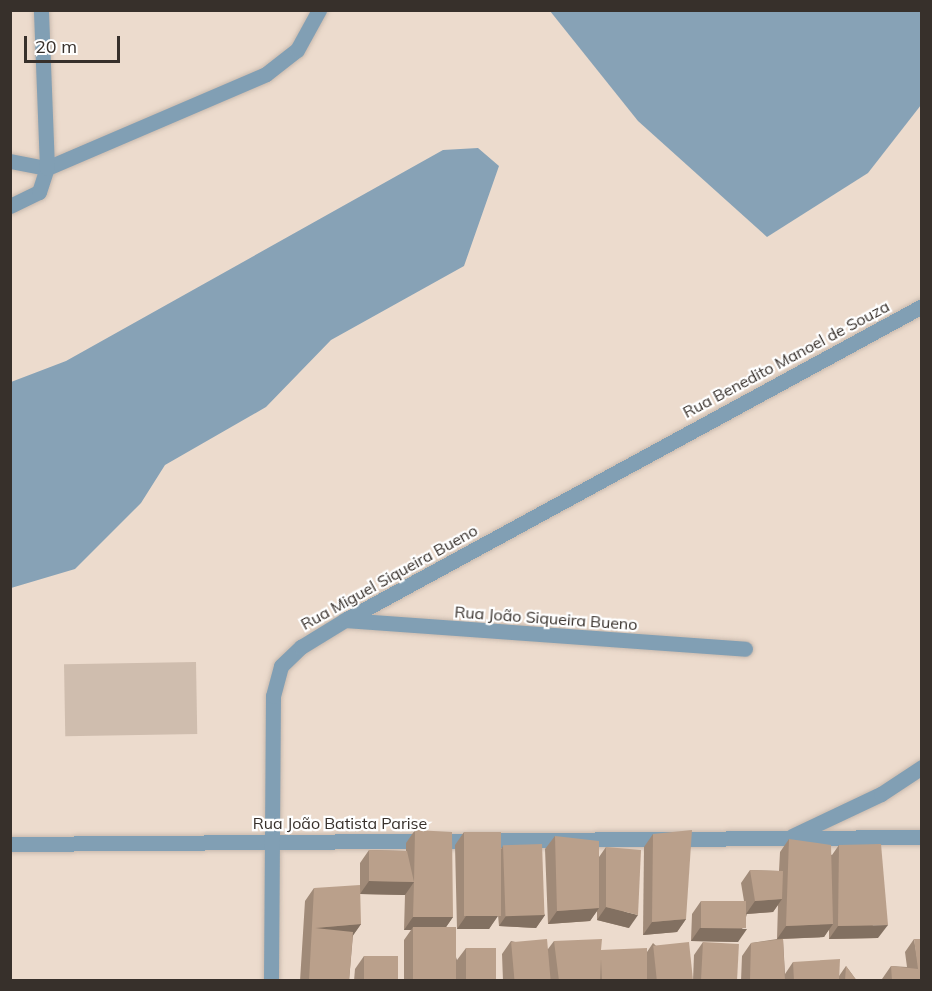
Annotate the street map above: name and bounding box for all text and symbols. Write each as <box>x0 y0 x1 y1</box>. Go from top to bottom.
scale bar <box>27 24 123 62</box>
text: 20 m <box>35 35 77 58</box>
street label: Rua Benedito Manoel de Souza <box>679 296 893 422</box>
street label: Rua Miguel Siqueira Bueno <box>297 520 481 634</box>
street label: Rua João Siqueira Bueno <box>454 602 638 634</box>
street label: Rua João Batista Parise <box>253 813 427 833</box>

